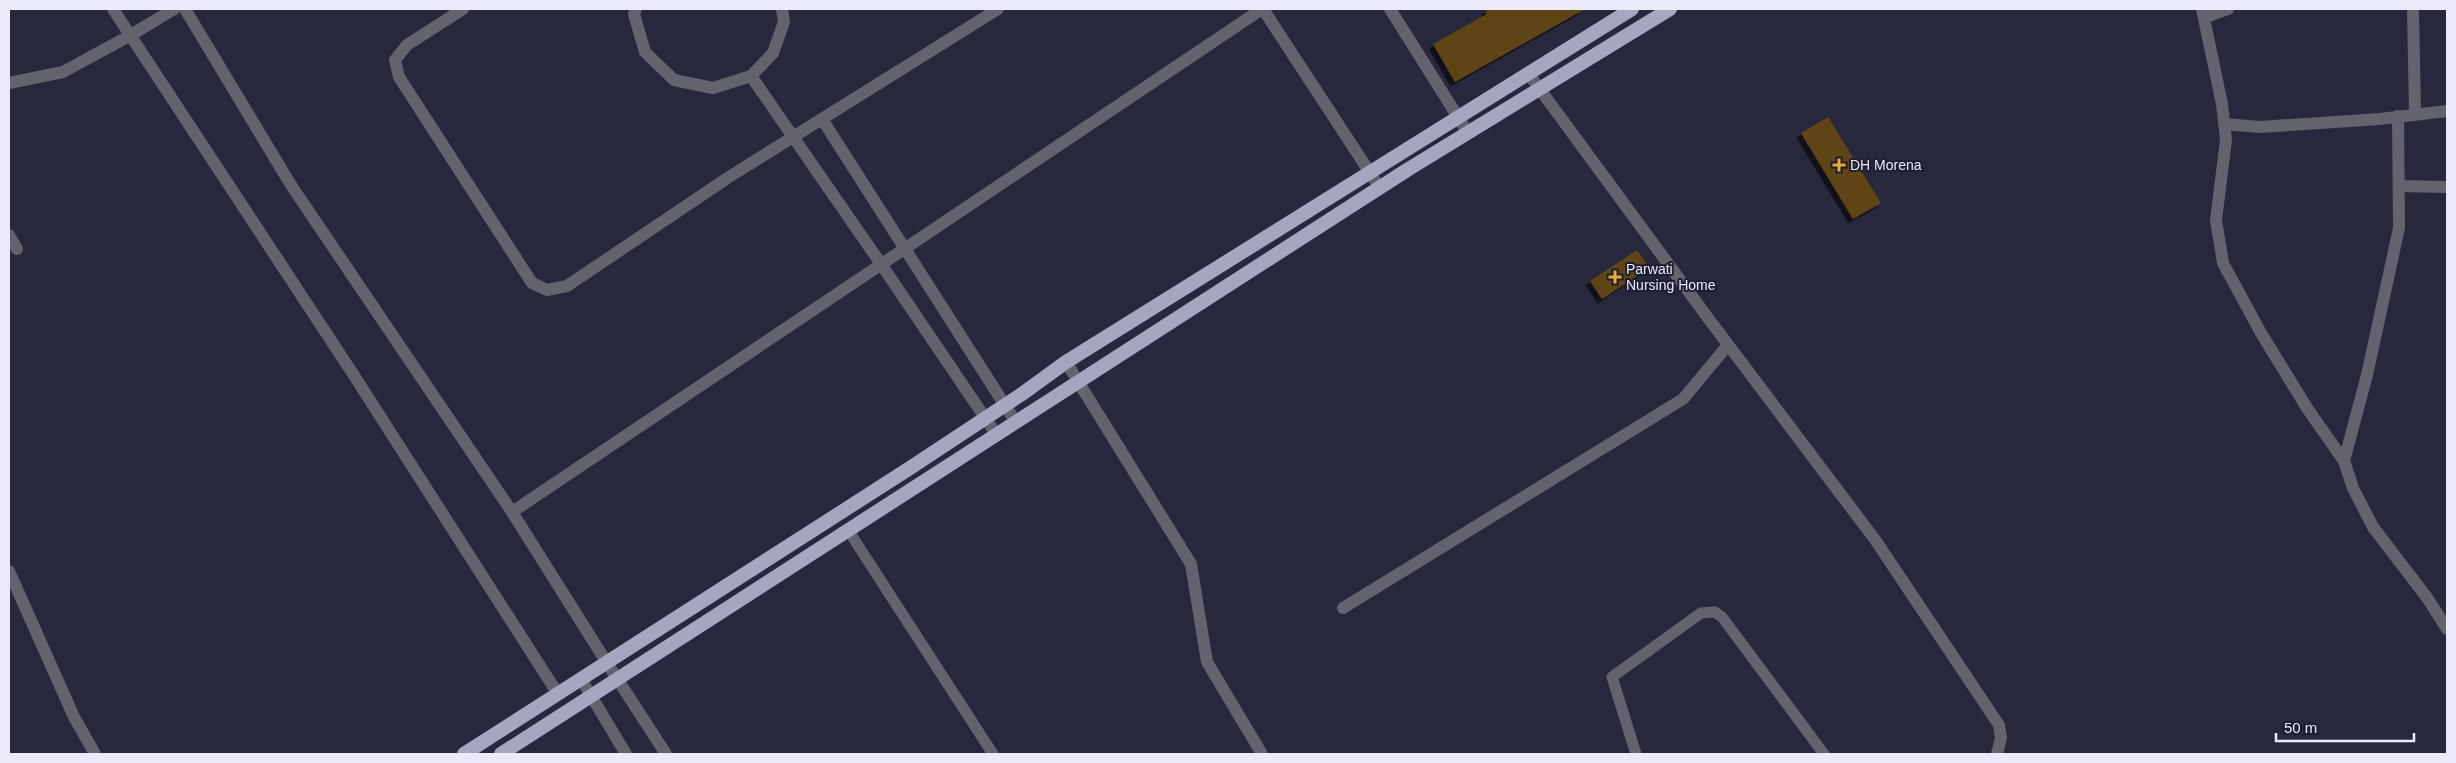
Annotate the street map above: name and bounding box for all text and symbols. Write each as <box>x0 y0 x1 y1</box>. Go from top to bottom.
place label: DH Morena <box>1850 157 1922 173</box>
marker: DH Morena <box>1832 158 1846 172</box>
place label: Parwati Nursing Home <box>1626 261 1716 293</box>
marker: Parwati Nursing Home <box>1608 270 1622 284</box>
scale bar <box>2276 710 2414 742</box>
text: 50 m <box>2284 719 2317 736</box>

